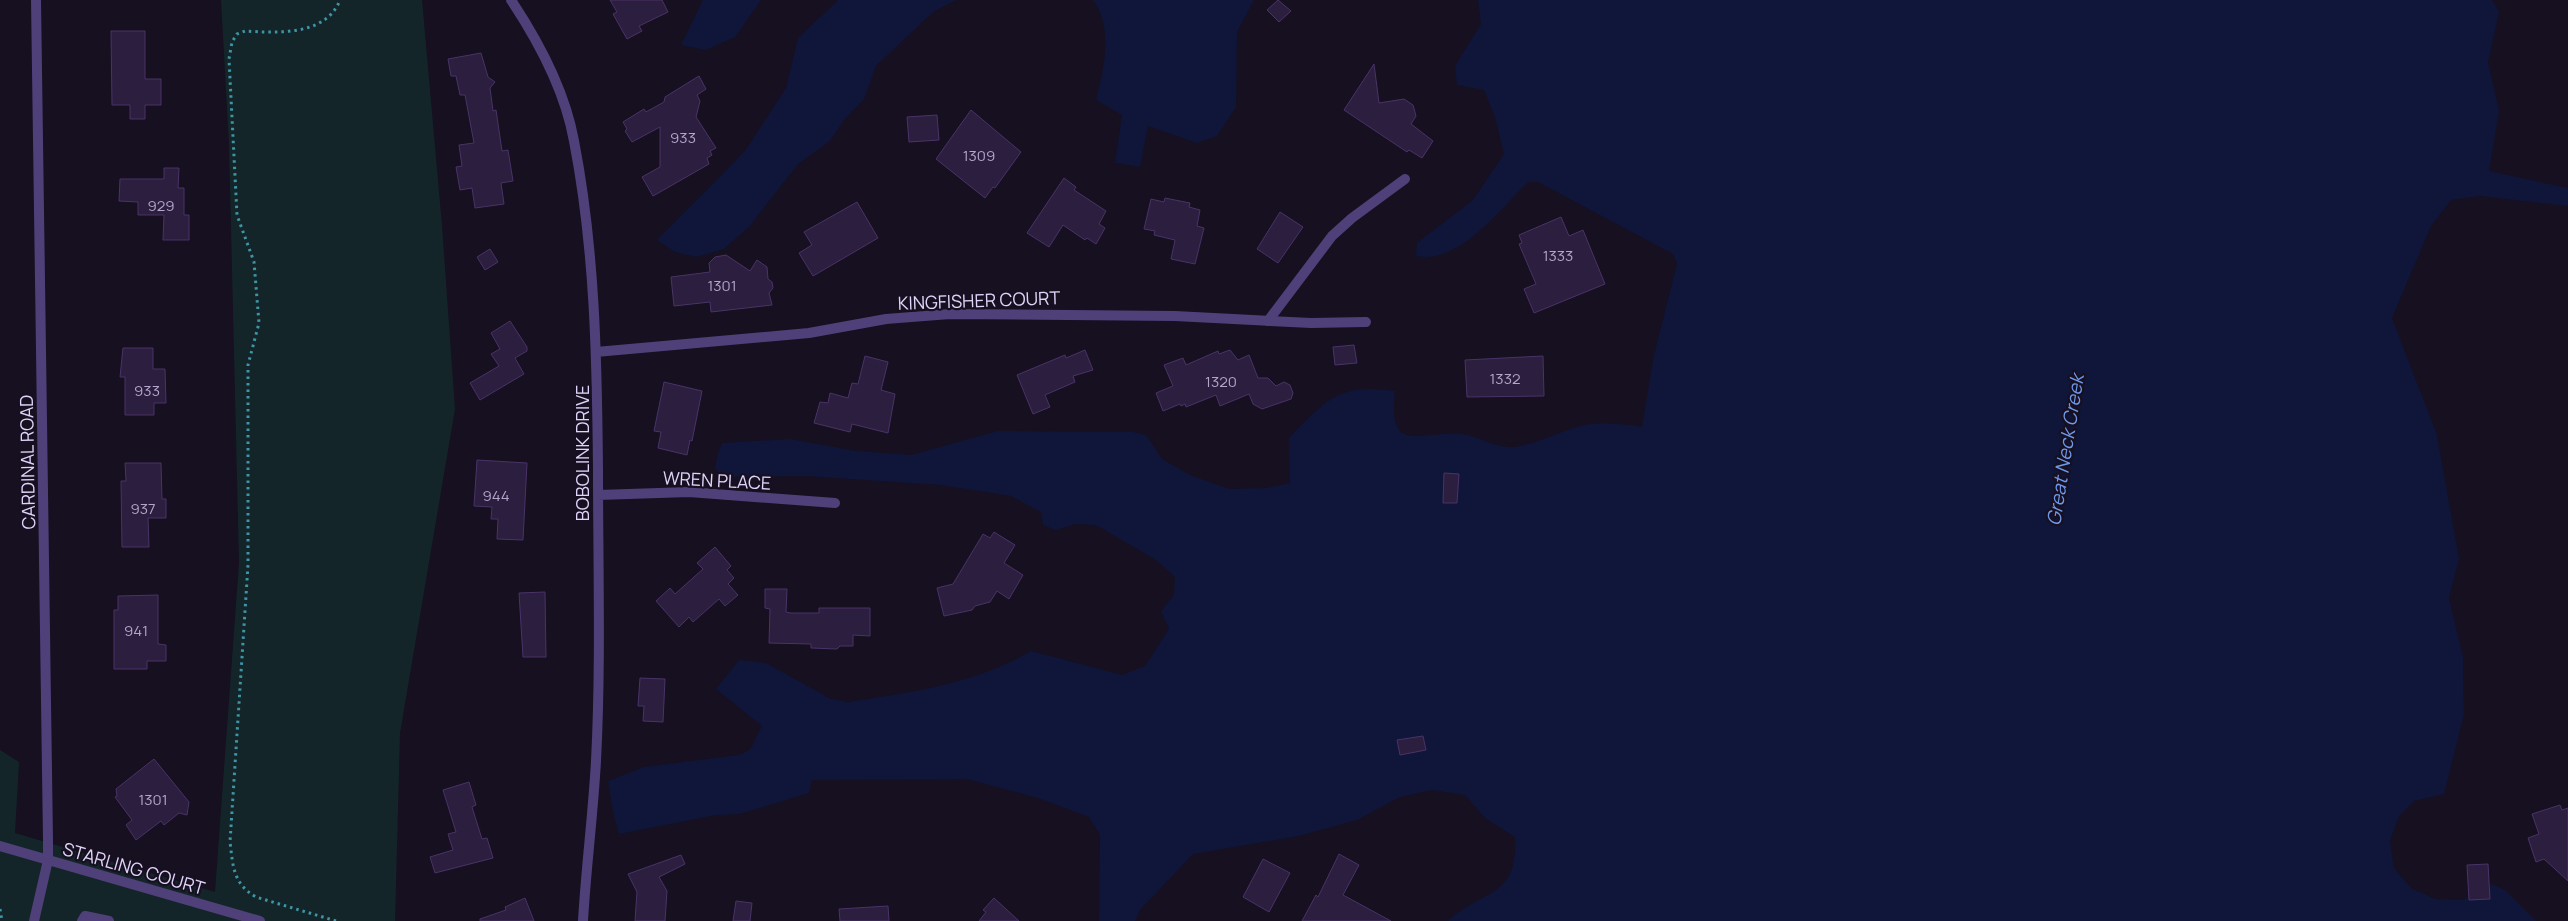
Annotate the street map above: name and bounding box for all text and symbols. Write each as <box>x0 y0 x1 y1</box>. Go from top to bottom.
house number: 933 <box>670 127 696 148</box>
house number: 1309 <box>963 145 995 166</box>
house number: 929 <box>147 195 175 216</box>
house number: 1333 <box>1543 245 1573 266</box>
house number: 1301 <box>707 275 737 296</box>
street label: KINGFISHER COURT <box>897 285 1061 315</box>
house number: 1332 <box>1490 368 1521 389</box>
water label: Great Neck Creek <box>2040 370 2090 527</box>
house number: 1320 <box>1205 371 1237 392</box>
house number: 933 <box>134 380 160 401</box>
street label: BOBOLINK DRIVE <box>570 385 594 521</box>
street label: CARDINAL ROAD <box>14 394 40 530</box>
street label: WREN PLACE <box>662 465 772 495</box>
house number: 944 <box>482 485 510 506</box>
house number: 937 <box>130 498 156 519</box>
house number: 941 <box>124 620 148 641</box>
house number: 1301 <box>138 789 168 810</box>
street label: STARLING COURT <box>60 836 208 900</box>

